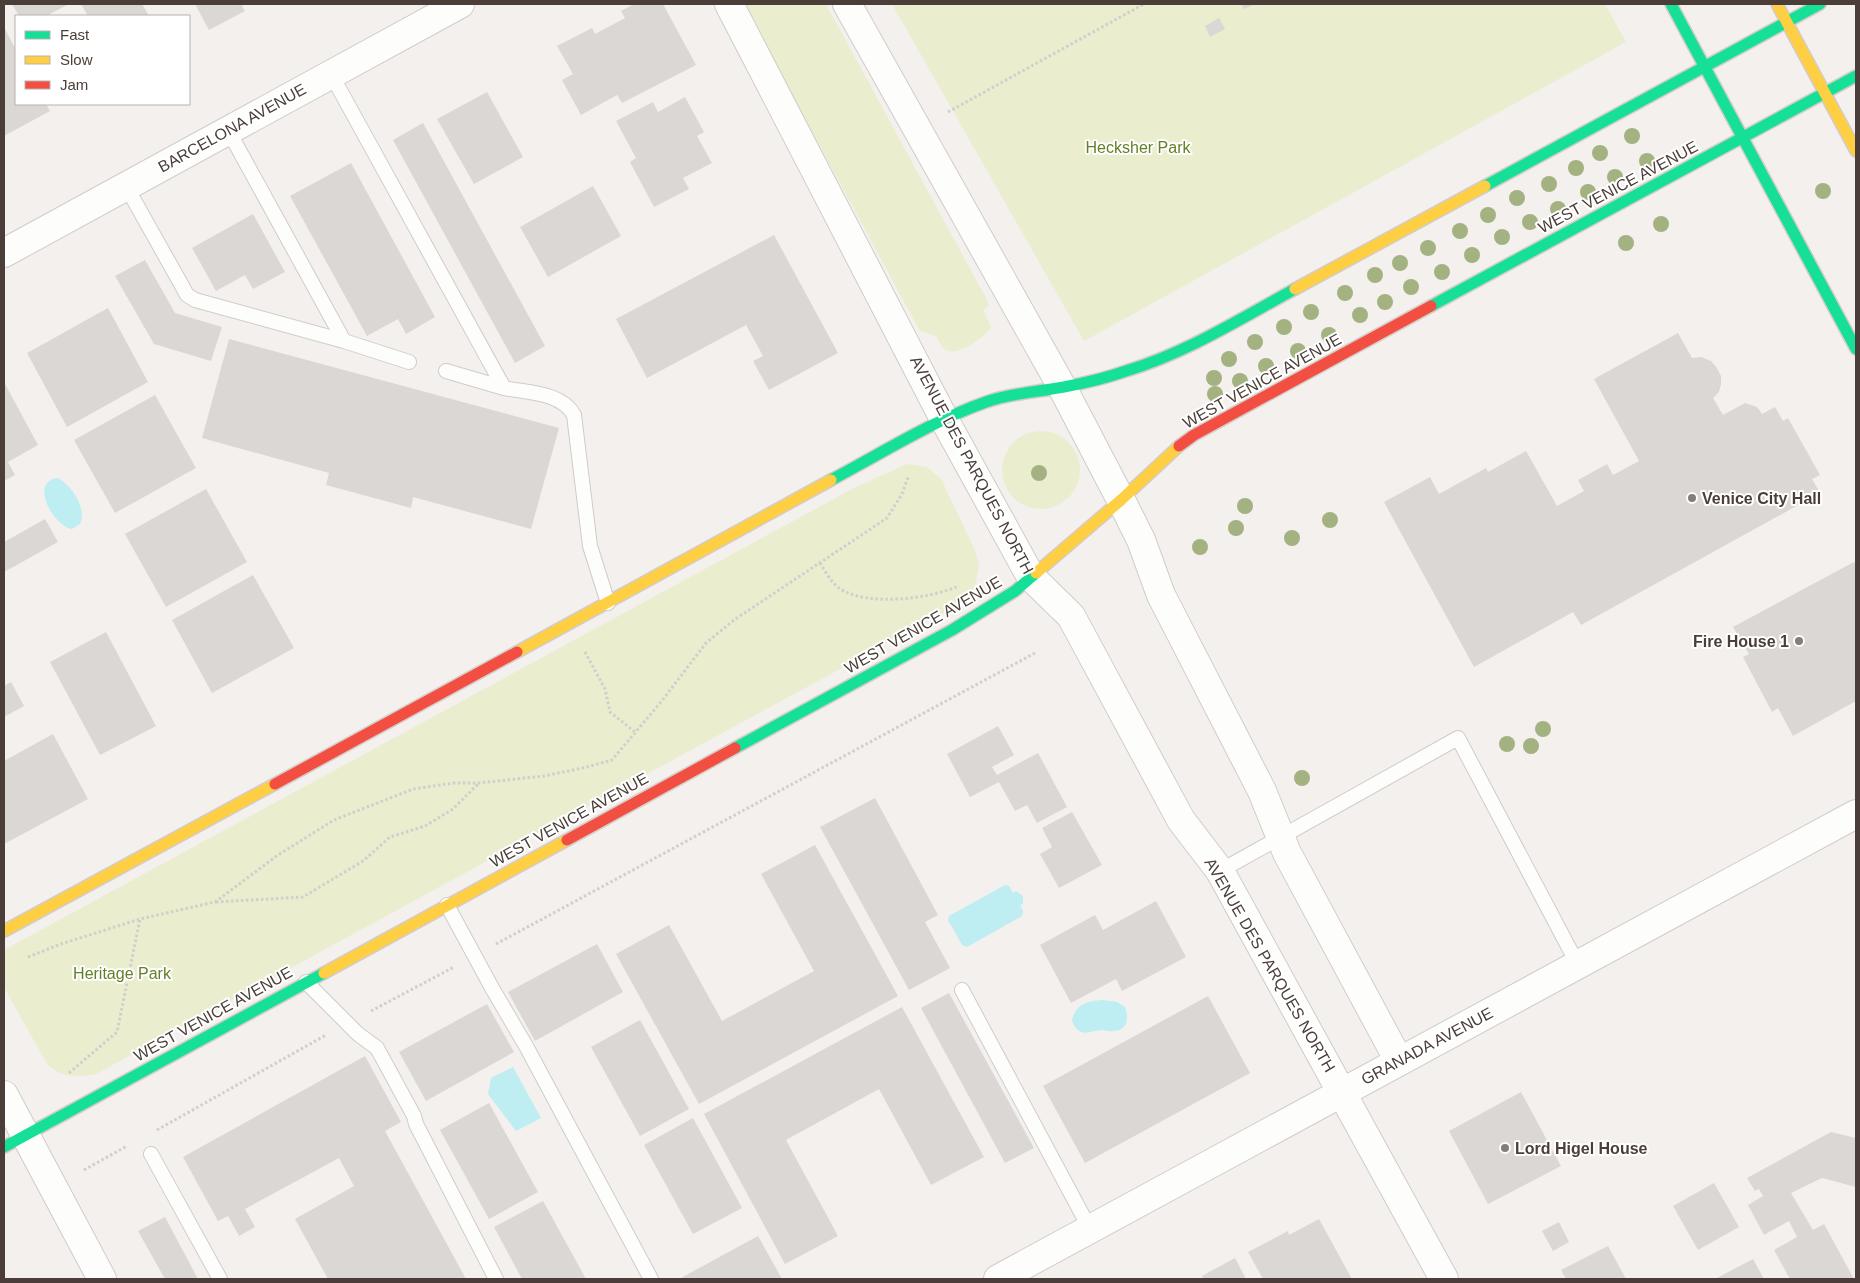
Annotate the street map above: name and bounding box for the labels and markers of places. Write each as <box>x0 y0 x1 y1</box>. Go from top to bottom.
place label: Venice City Hall <box>1702 490 1821 507</box>
marker: Venice City Hall <box>1686 492 1698 504</box>
place label: Fire House 1 <box>1693 633 1789 650</box>
marker: Fire House 1 <box>1793 635 1805 647</box>
place label: Lord Higel House <box>1515 1140 1648 1157</box>
marker: Lord Higel House <box>1499 1142 1511 1154</box>

